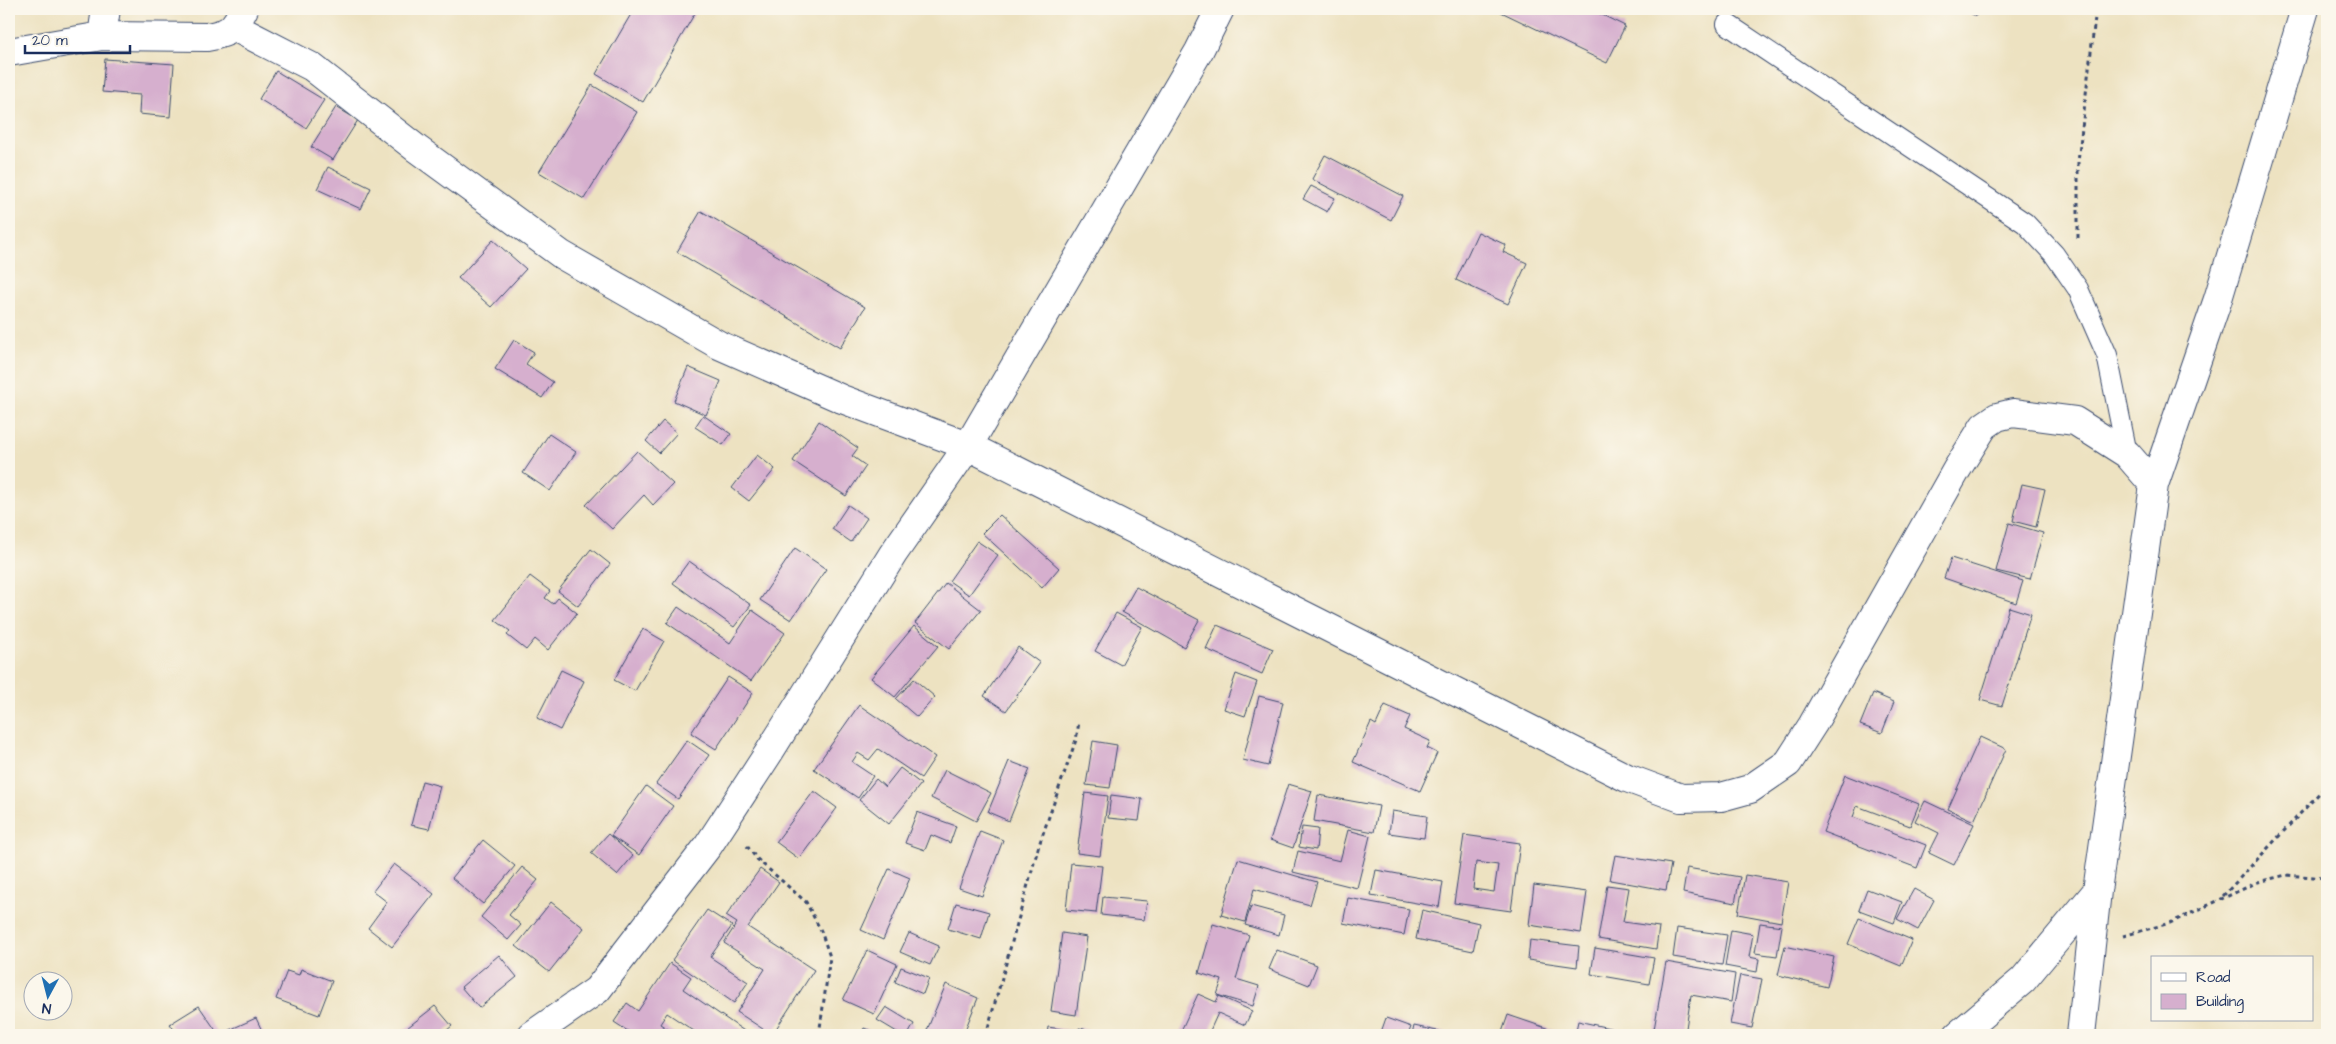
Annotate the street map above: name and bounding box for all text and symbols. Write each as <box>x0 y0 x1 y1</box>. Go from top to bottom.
scale bar <box>25 22 130 54</box>
text: 20 m <box>32 30 68 51</box>
legend <box>2151 956 2314 1022</box>
text: Road <box>2196 967 2231 988</box>
north arrow <box>22 972 72 1022</box>
text: Building <box>2196 991 2244 1013</box>
text: N <box>41 997 52 1018</box>

